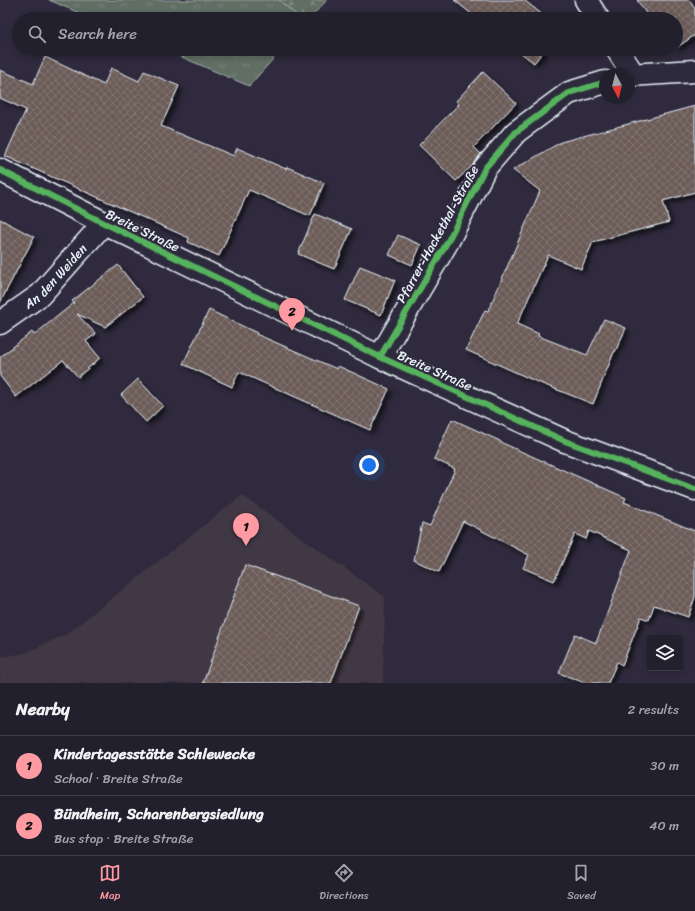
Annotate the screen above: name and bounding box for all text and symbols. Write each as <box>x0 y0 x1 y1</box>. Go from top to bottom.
search box <box>12 12 683 56</box>
text: Search here <box>58 21 137 47</box>
icon: search <box>26 23 48 45</box>
north arrow <box>599 68 635 104</box>
street label: Pfarrer-Hackethal-Straße <box>390 161 485 308</box>
street label: Breite Straße <box>102 203 184 258</box>
street label: An den Weiden <box>18 238 93 316</box>
pin: 2 <box>279 298 305 331</box>
street label: Breite Straße <box>394 344 476 397</box>
your location <box>359 455 379 475</box>
pin: 1 <box>233 513 259 546</box>
map controls <box>647 635 683 671</box>
button: layers <box>647 635 683 671</box>
text: Nearby <box>16 694 70 724</box>
text: 2 results <box>628 698 679 721</box>
text: Kindertagesstätte Schlewecke <box>54 741 255 767</box>
text: 1 <box>26 754 32 777</box>
text: 30 m <box>650 754 679 777</box>
text: School · Breite Straße <box>54 767 183 790</box>
text: Bündheim, Scharenbergsiedlung <box>54 801 264 827</box>
text: 2 <box>25 814 33 837</box>
text: 40 m <box>649 814 679 837</box>
text: Bus stop · Breite Straße <box>54 827 194 850</box>
tab: Map <box>99 862 121 905</box>
tab: Directions <box>319 862 369 905</box>
tab: Saved <box>567 862 596 905</box>

